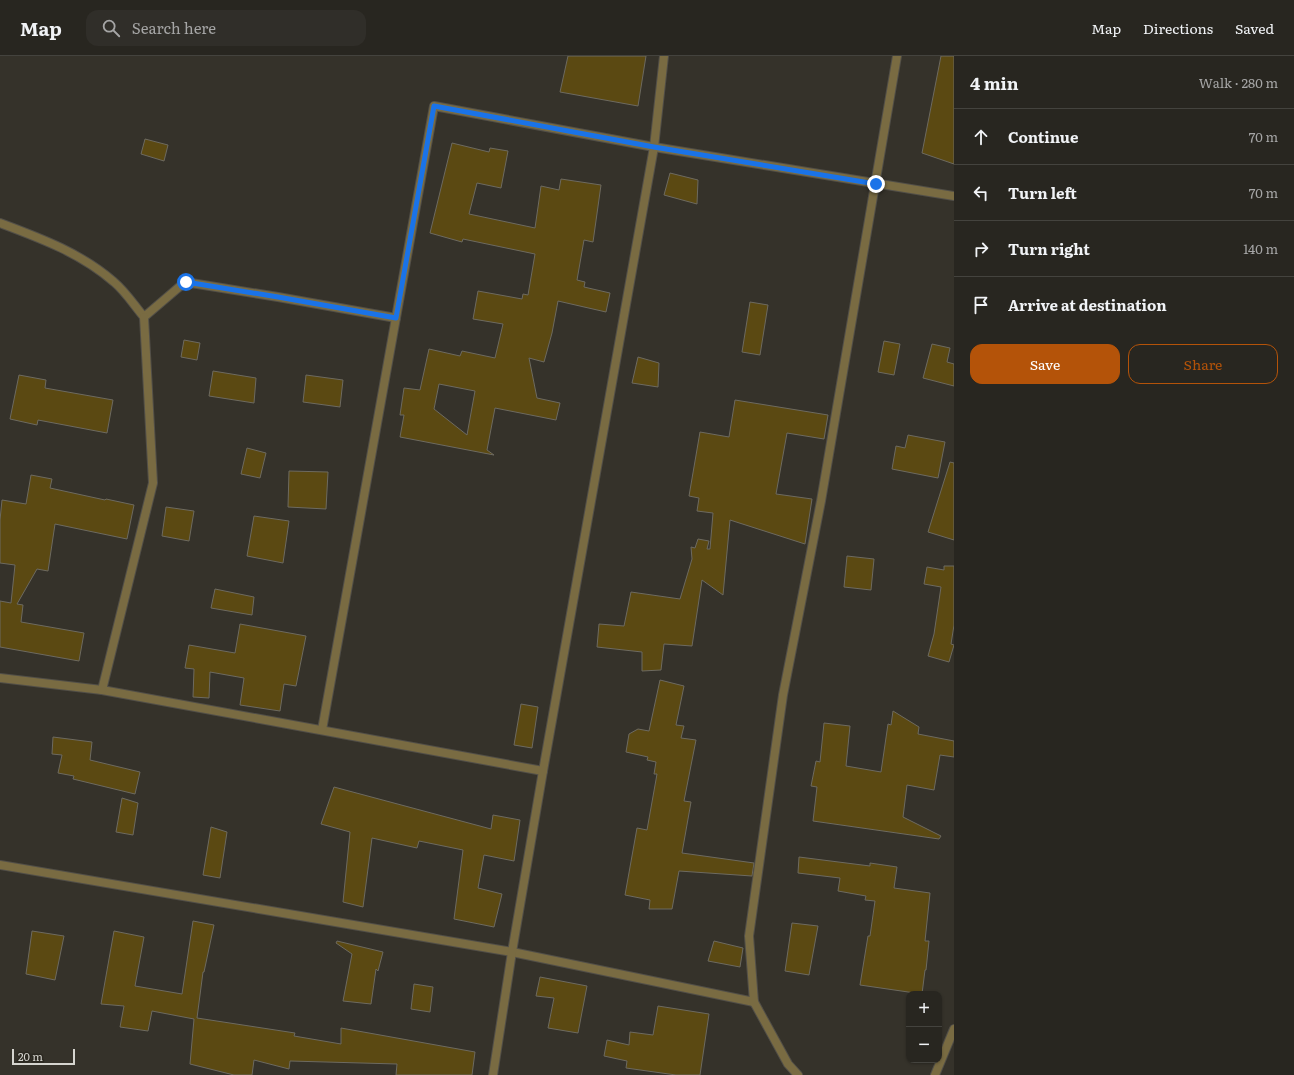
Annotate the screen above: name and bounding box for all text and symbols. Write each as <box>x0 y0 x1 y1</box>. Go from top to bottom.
search box <box>86 10 366 46</box>
text: Map <box>20 14 62 42</box>
text: Search here <box>132 16 216 39</box>
icon: search <box>100 17 122 39</box>
text: Map <box>1091 18 1121 38</box>
text: Directions <box>1143 18 1213 38</box>
text: Saved <box>1235 18 1274 38</box>
text: 4 min <box>970 70 1019 95</box>
text: Walk · 280 m <box>1199 73 1278 92</box>
text: Continue <box>1008 125 1078 148</box>
icon: ahead <box>970 126 992 148</box>
text: 70 m <box>1249 127 1278 146</box>
route end <box>867 175 885 193</box>
text: Turn left <box>1008 181 1077 204</box>
icon: left <box>970 182 992 204</box>
text: 70 m <box>1249 183 1278 202</box>
text: Turn right <box>1008 237 1090 260</box>
icon: right <box>970 238 992 260</box>
text: 140 m <box>1243 239 1278 258</box>
route start <box>177 273 195 291</box>
text: Arrive at destination <box>1008 293 1167 316</box>
icon: arrive <box>970 294 992 316</box>
button: Save <box>970 344 1120 384</box>
button: Share <box>1128 344 1278 384</box>
map controls <box>906 991 942 1063</box>
button: + <box>906 991 942 1027</box>
button: − <box>906 1027 942 1063</box>
scale bar <box>12 1047 75 1066</box>
text: 20 m <box>18 1048 43 1064</box>

